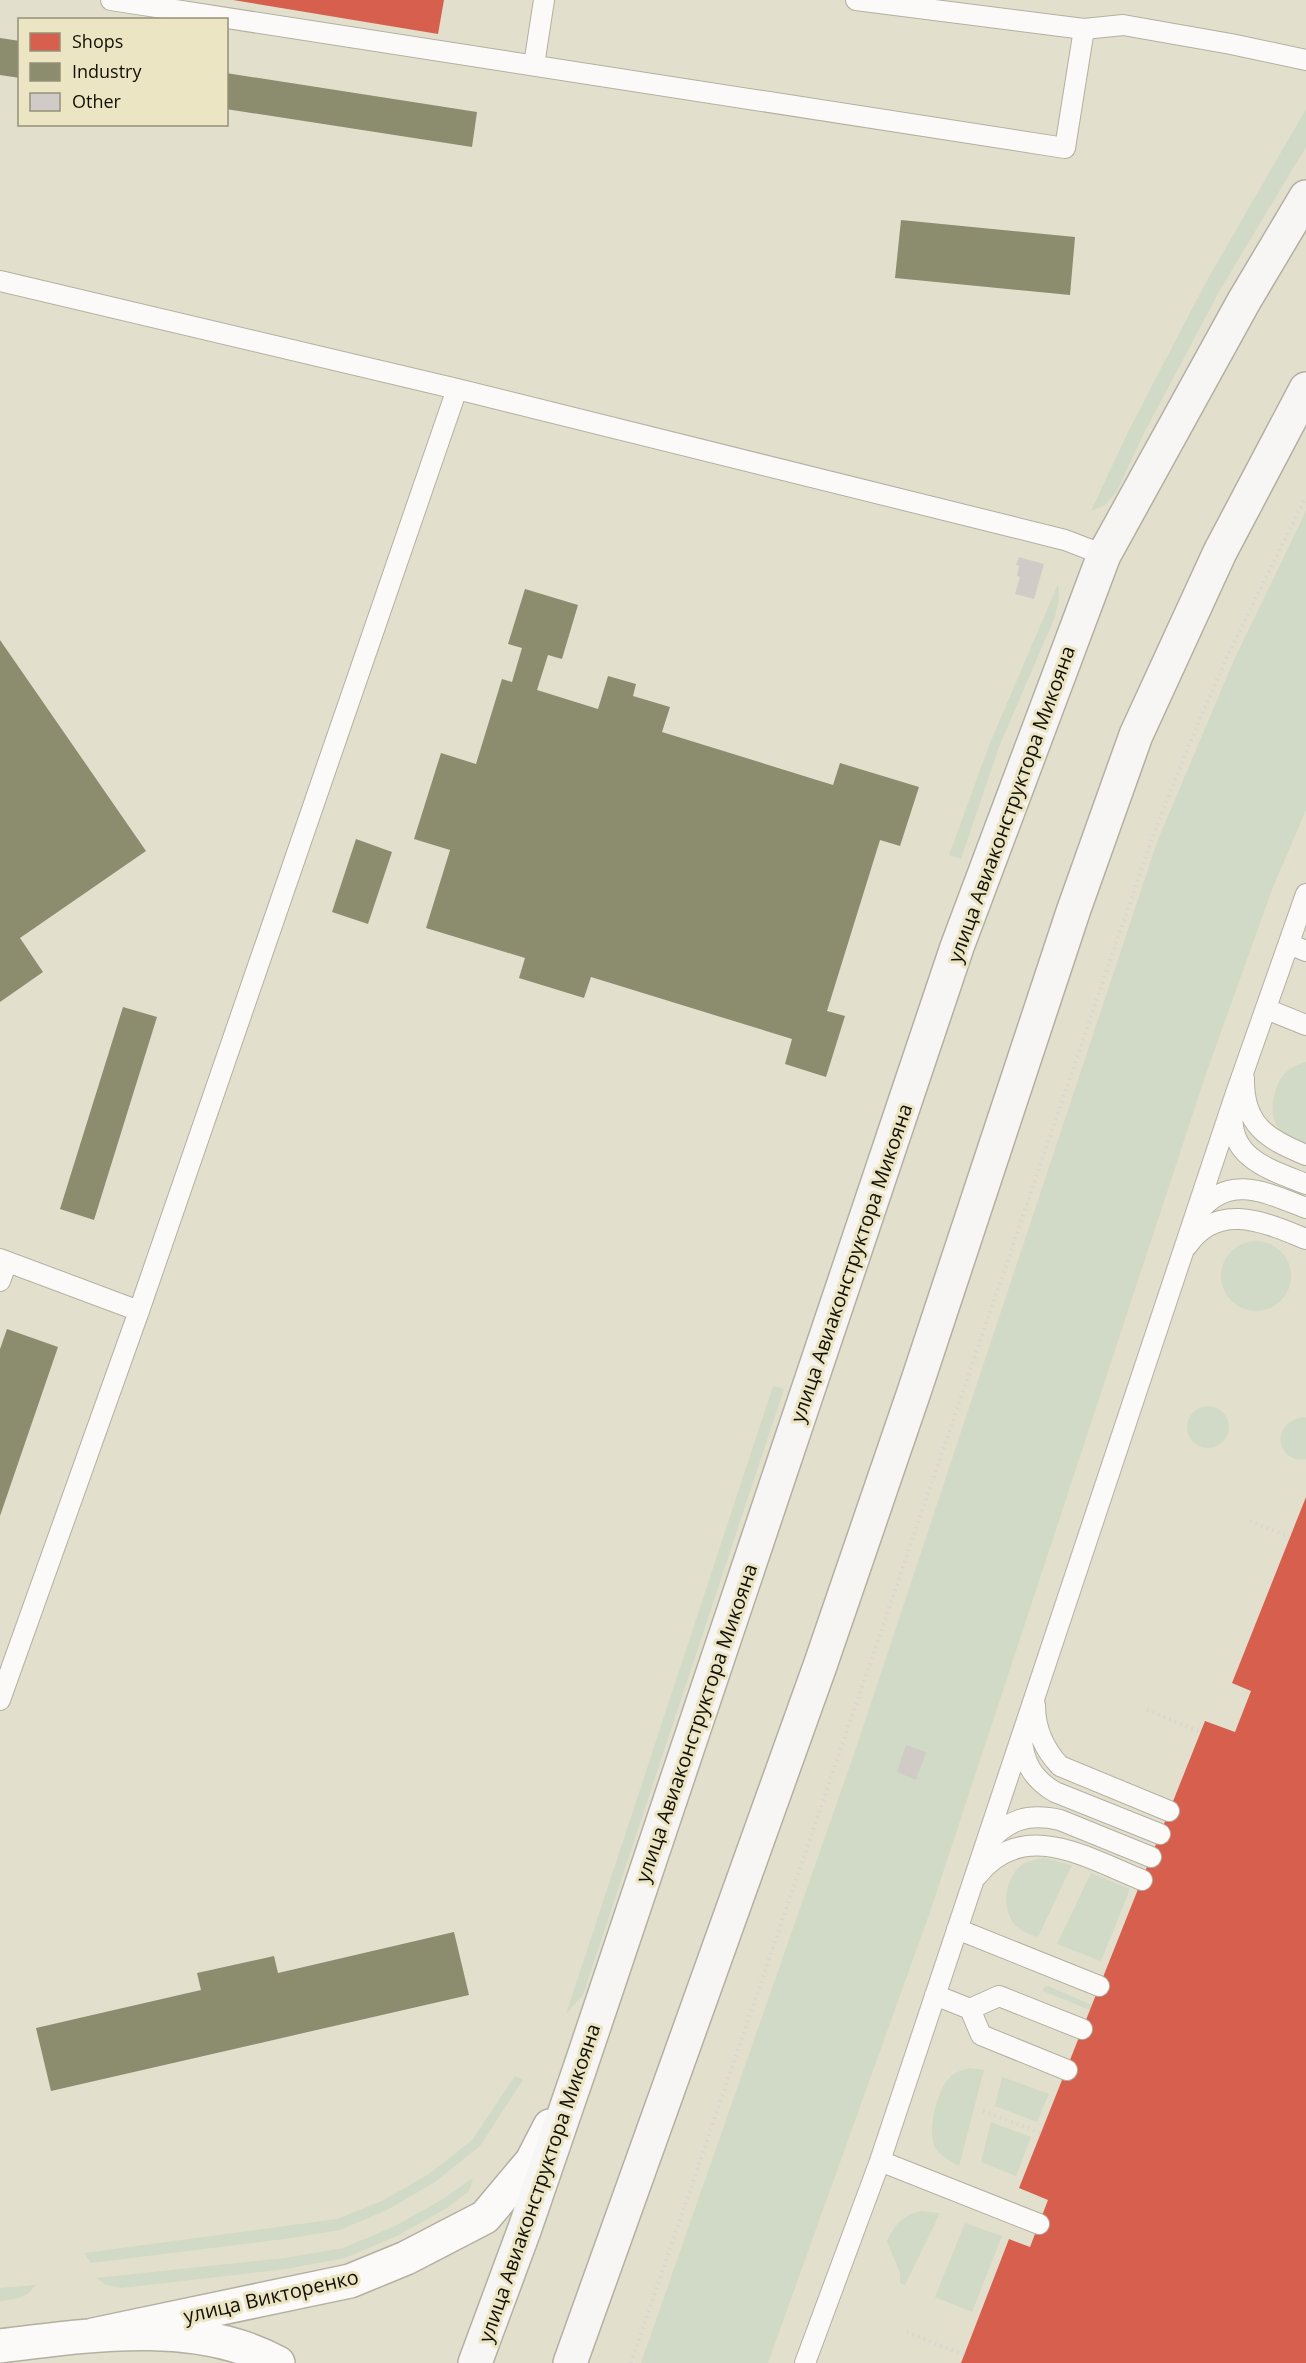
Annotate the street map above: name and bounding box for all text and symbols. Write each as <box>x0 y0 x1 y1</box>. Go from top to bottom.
legend <box>18 18 228 126</box>
text: Shops <box>72 29 123 53</box>
text: Industry <box>72 59 142 83</box>
text: Other <box>72 89 122 113</box>
street label: улица Авиаконструктора Микояна <box>941 642 1081 966</box>
street label: улица Авиаконструктора Микояна <box>784 1100 918 1426</box>
street label: улица Авиаконструктора Микояна <box>629 1560 763 1886</box>
street label: улица Авиаконструктора Микояна <box>472 2020 606 2346</box>
street label: улица Викторенко <box>181 2263 361 2329</box>

